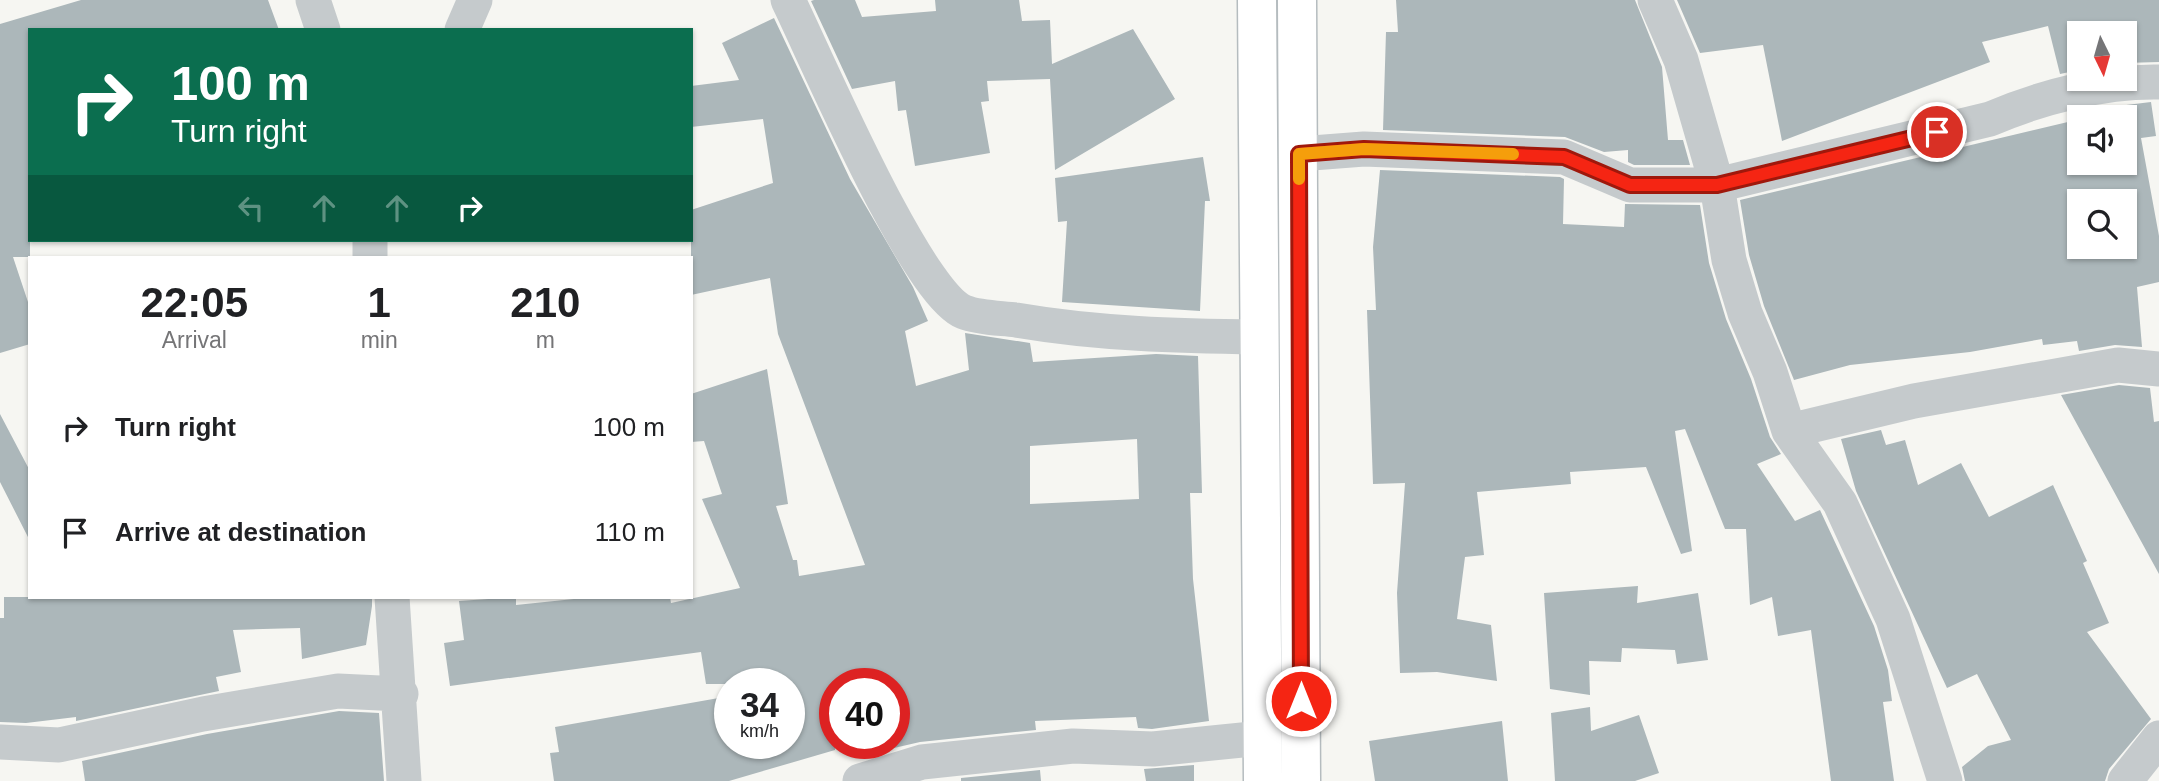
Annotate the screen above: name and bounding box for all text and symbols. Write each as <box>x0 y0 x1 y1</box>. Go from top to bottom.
north arrow <box>2067 21 2137 91</box>
map controls <box>2067 21 2137 259</box>
icon: right <box>56 56 147 147</box>
text: 100 m <box>171 56 310 110</box>
pin <box>1907 102 1967 162</box>
button: sound <box>2067 105 2137 175</box>
text: Turn right <box>171 113 307 149</box>
icon: arrive <box>1918 113 1956 151</box>
icon: left <box>232 189 270 227</box>
icon: ahead <box>305 189 343 227</box>
icon: ahead <box>378 189 416 227</box>
icon: right <box>451 189 489 227</box>
button: search <box>2067 189 2137 259</box>
text: 22:05 <box>141 279 248 326</box>
text: 1 <box>367 279 391 326</box>
text: 210 <box>510 279 580 326</box>
text: Arrival <box>162 327 227 353</box>
text: min <box>361 327 398 353</box>
text: m <box>536 327 555 353</box>
icon: right <box>56 409 94 447</box>
text: Turn right <box>115 412 236 442</box>
text: 100 m <box>593 412 665 442</box>
icon: arrive <box>56 514 94 552</box>
text: Arrive at destination <box>115 517 366 547</box>
text: 110 m <box>595 517 665 547</box>
position arrow <box>1264 664 1338 738</box>
speed limit sign: 40 <box>819 668 910 759</box>
text: 34 <box>740 685 779 724</box>
text: km/h <box>740 721 779 741</box>

